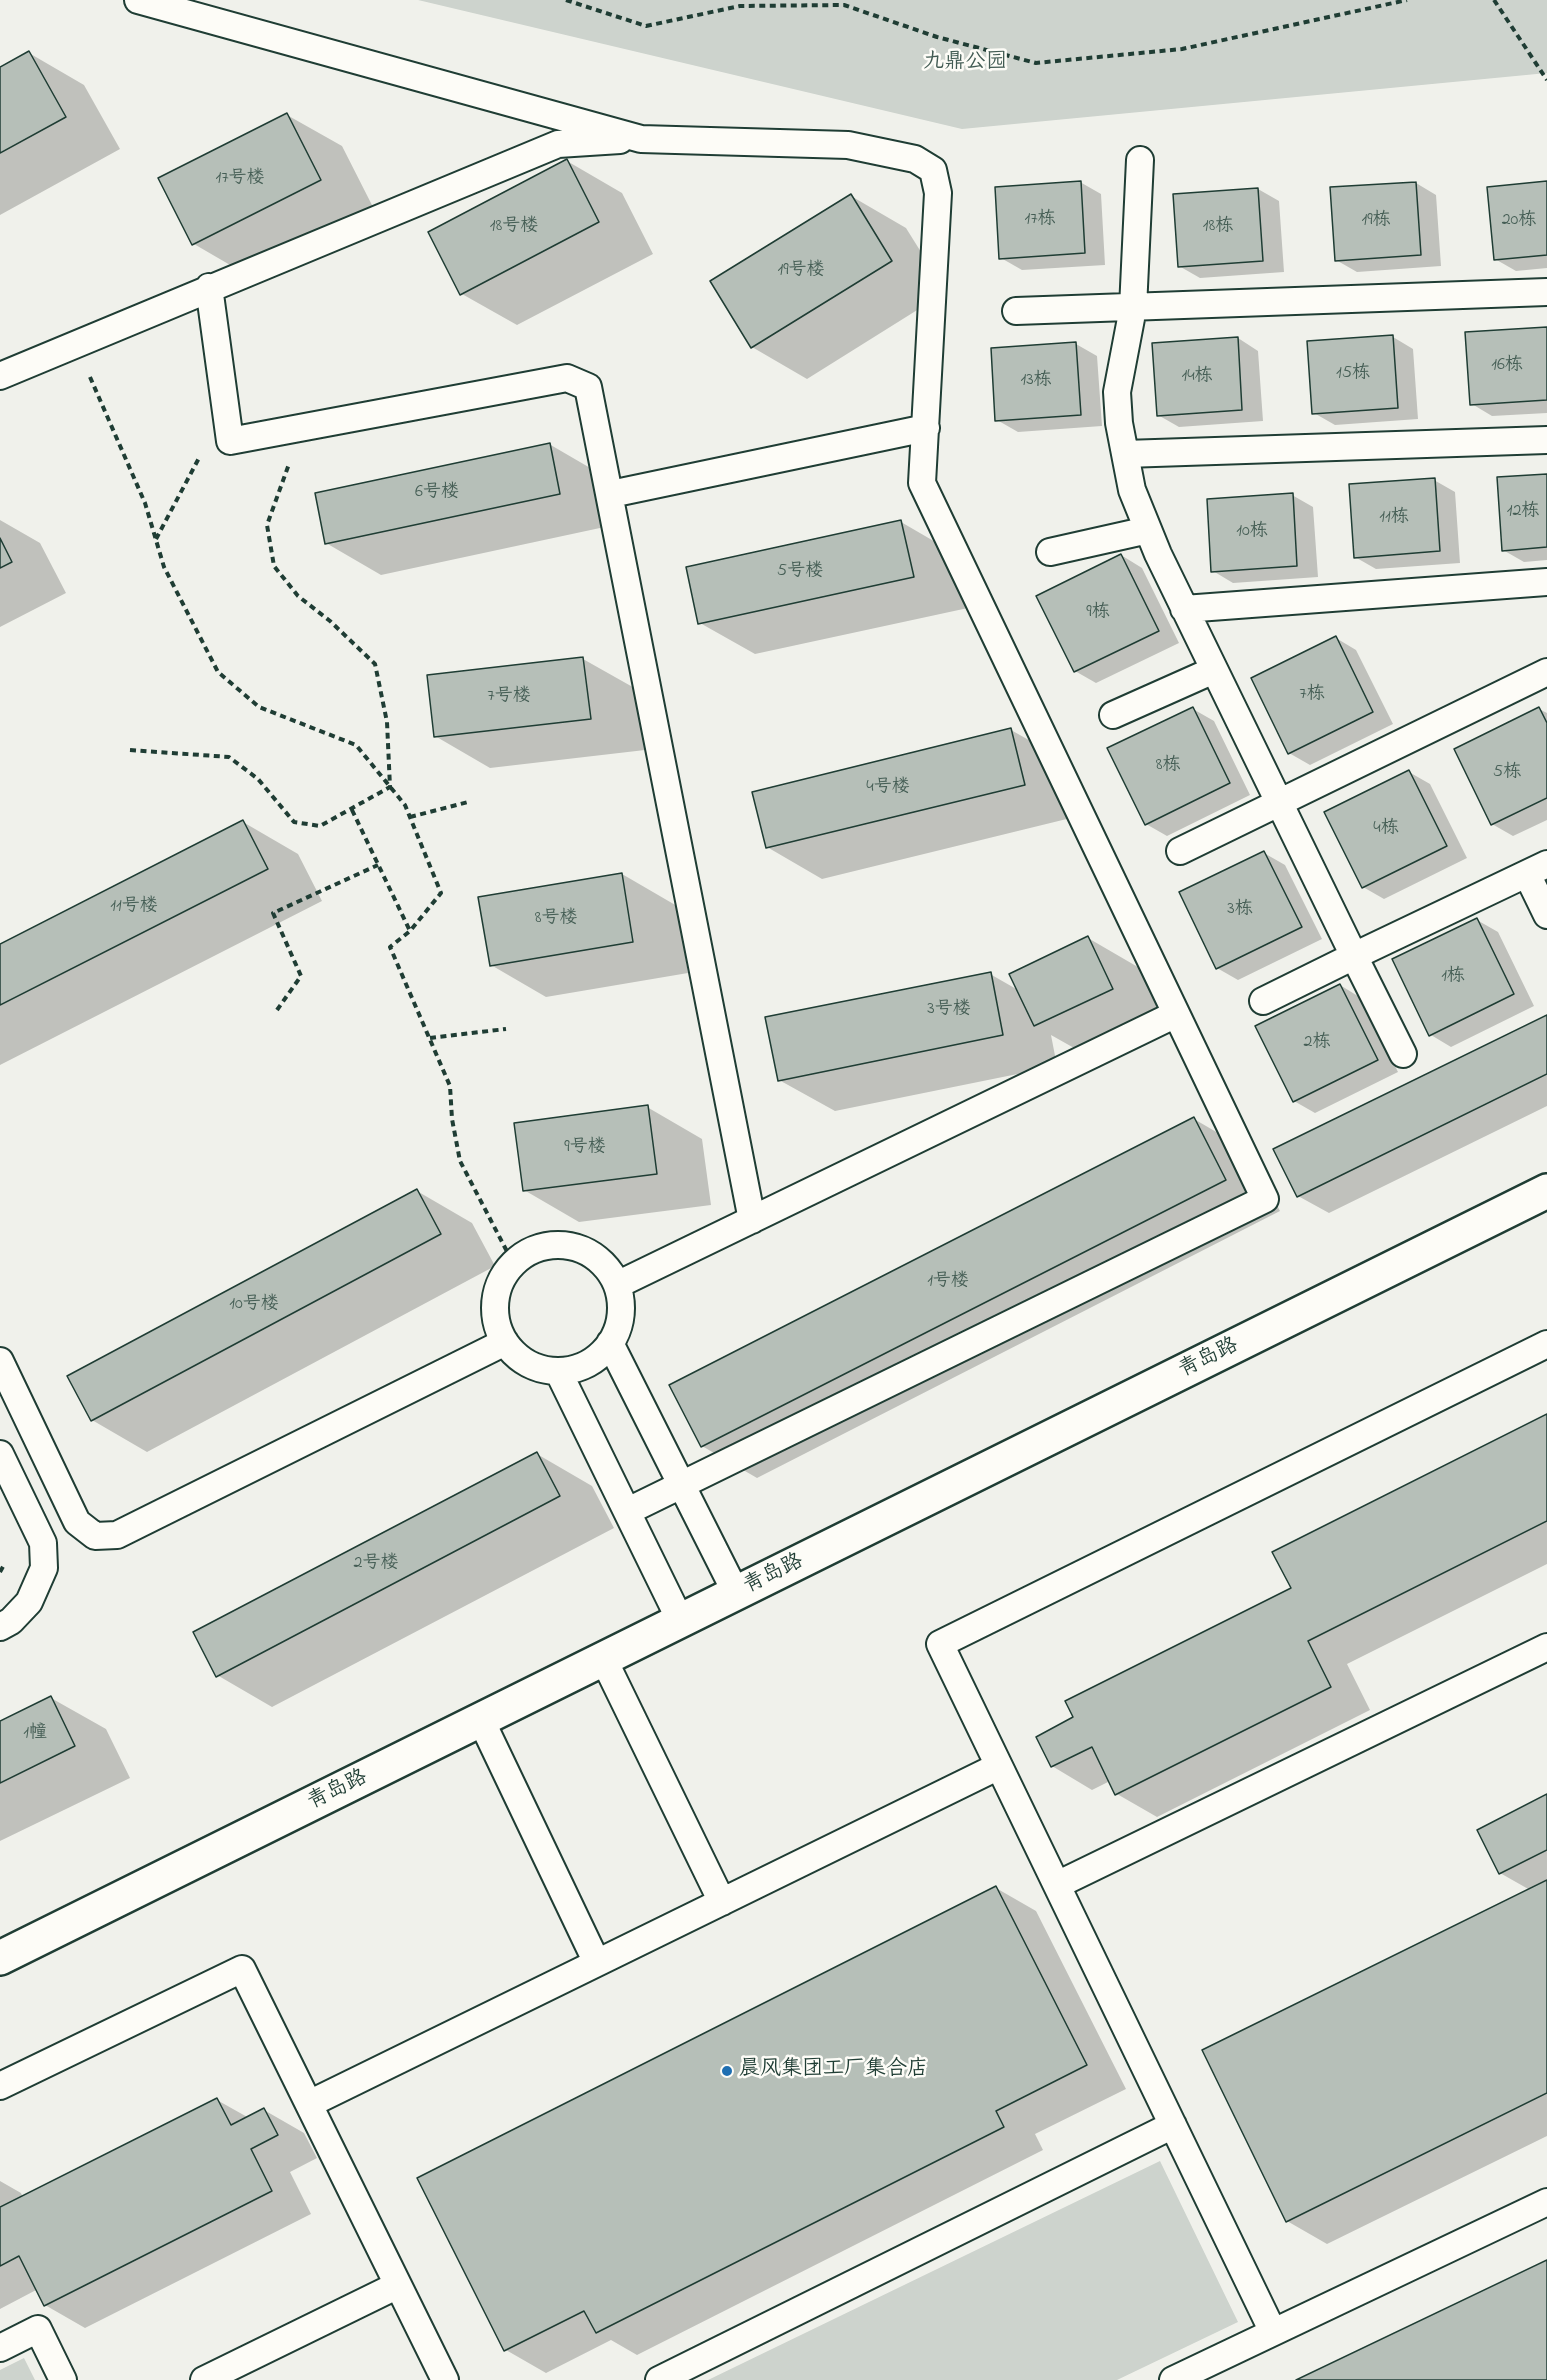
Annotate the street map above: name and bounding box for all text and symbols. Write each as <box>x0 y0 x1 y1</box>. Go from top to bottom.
park label: 九鼎公园 <box>923 51 1007 77</box>
house number: 17号楼 <box>215 168 265 190</box>
house number: 17栋 <box>1024 209 1056 231</box>
house number: 19栋 <box>1361 210 1391 232</box>
house number: 20栋 <box>1502 210 1536 232</box>
house number: 18号楼 <box>490 216 538 238</box>
house number: 18栋 <box>1203 216 1233 238</box>
house number: 19号楼 <box>777 260 825 282</box>
house number: 16栋 <box>1491 355 1523 377</box>
house number: 15栋 <box>1336 363 1370 385</box>
house number: 14栋 <box>1181 366 1213 388</box>
house number: 13栋 <box>1020 370 1052 392</box>
house number: 6号楼 <box>415 482 459 504</box>
house number: 12栋 <box>1507 501 1539 523</box>
house number: 11栋 <box>1379 507 1409 529</box>
house number: 10栋 <box>1236 521 1268 543</box>
house number: 5号楼 <box>777 561 823 583</box>
house number: 9栋 <box>1086 602 1110 624</box>
house number: 7栋 <box>1299 684 1325 706</box>
house number: 7号楼 <box>487 686 531 708</box>
house number: 8栋 <box>1156 755 1180 777</box>
house number: 5栋 <box>1493 762 1521 784</box>
house number: 4号楼 <box>866 777 910 799</box>
house number: 4栋 <box>1373 818 1399 840</box>
house number: 11号楼 <box>110 896 158 918</box>
house number: 3栋 <box>1227 899 1253 921</box>
house number: 8号楼 <box>535 908 577 930</box>
house number: 1栋 <box>1441 966 1465 988</box>
house number: 3号楼 <box>927 999 971 1021</box>
house number: 2栋 <box>1304 1032 1330 1054</box>
house number: 9号楼 <box>564 1137 606 1159</box>
house number: 1号楼 <box>927 1271 969 1293</box>
house number: 10号楼 <box>229 1294 279 1316</box>
street label: 青岛路 <box>1175 1334 1243 1384</box>
street label: 青岛路 <box>740 1550 808 1600</box>
house number: 2号楼 <box>354 1553 398 1575</box>
house number: 1幢 <box>23 1723 47 1745</box>
street label: 青岛路 <box>304 1766 372 1816</box>
place label: 晨风集团工厂集合店 <box>739 2058 928 2084</box>
marker: 晨风集团工厂集合店 <box>720 2064 734 2078</box>

